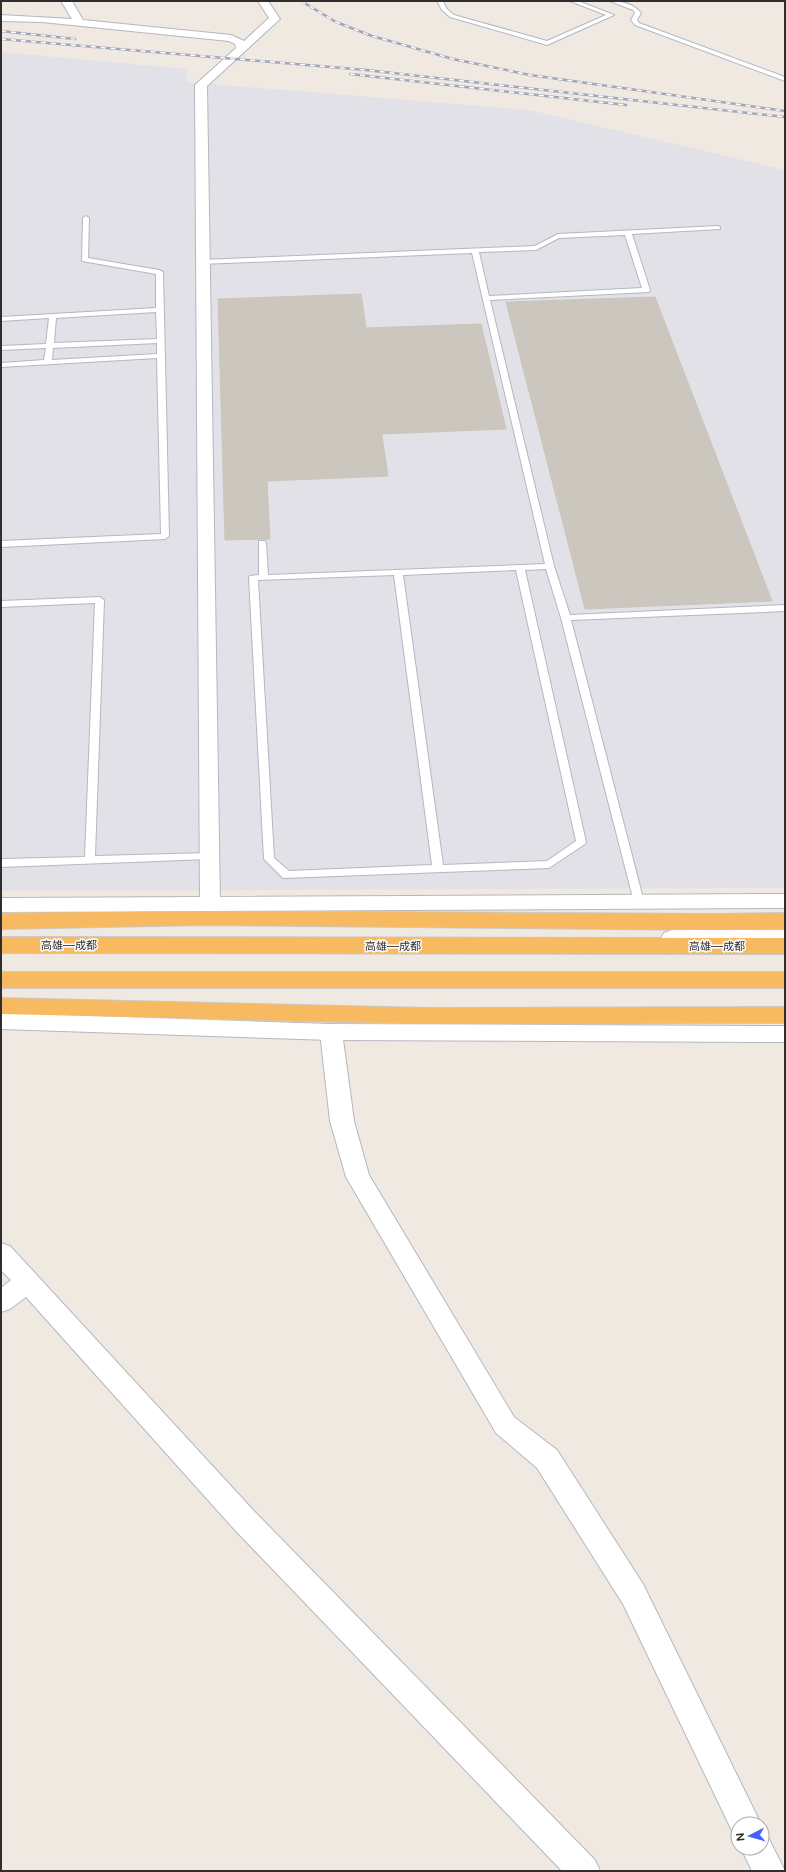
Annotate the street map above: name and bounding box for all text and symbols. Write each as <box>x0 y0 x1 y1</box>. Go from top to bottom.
street label: 高雄—成都 <box>41 939 97 952</box>
street label: 高雄—成都 <box>365 940 421 953</box>
street label: 高雄—成都 <box>689 940 745 953</box>
north arrow <box>730 1816 770 1856</box>
text: N <box>734 1832 747 1842</box>

